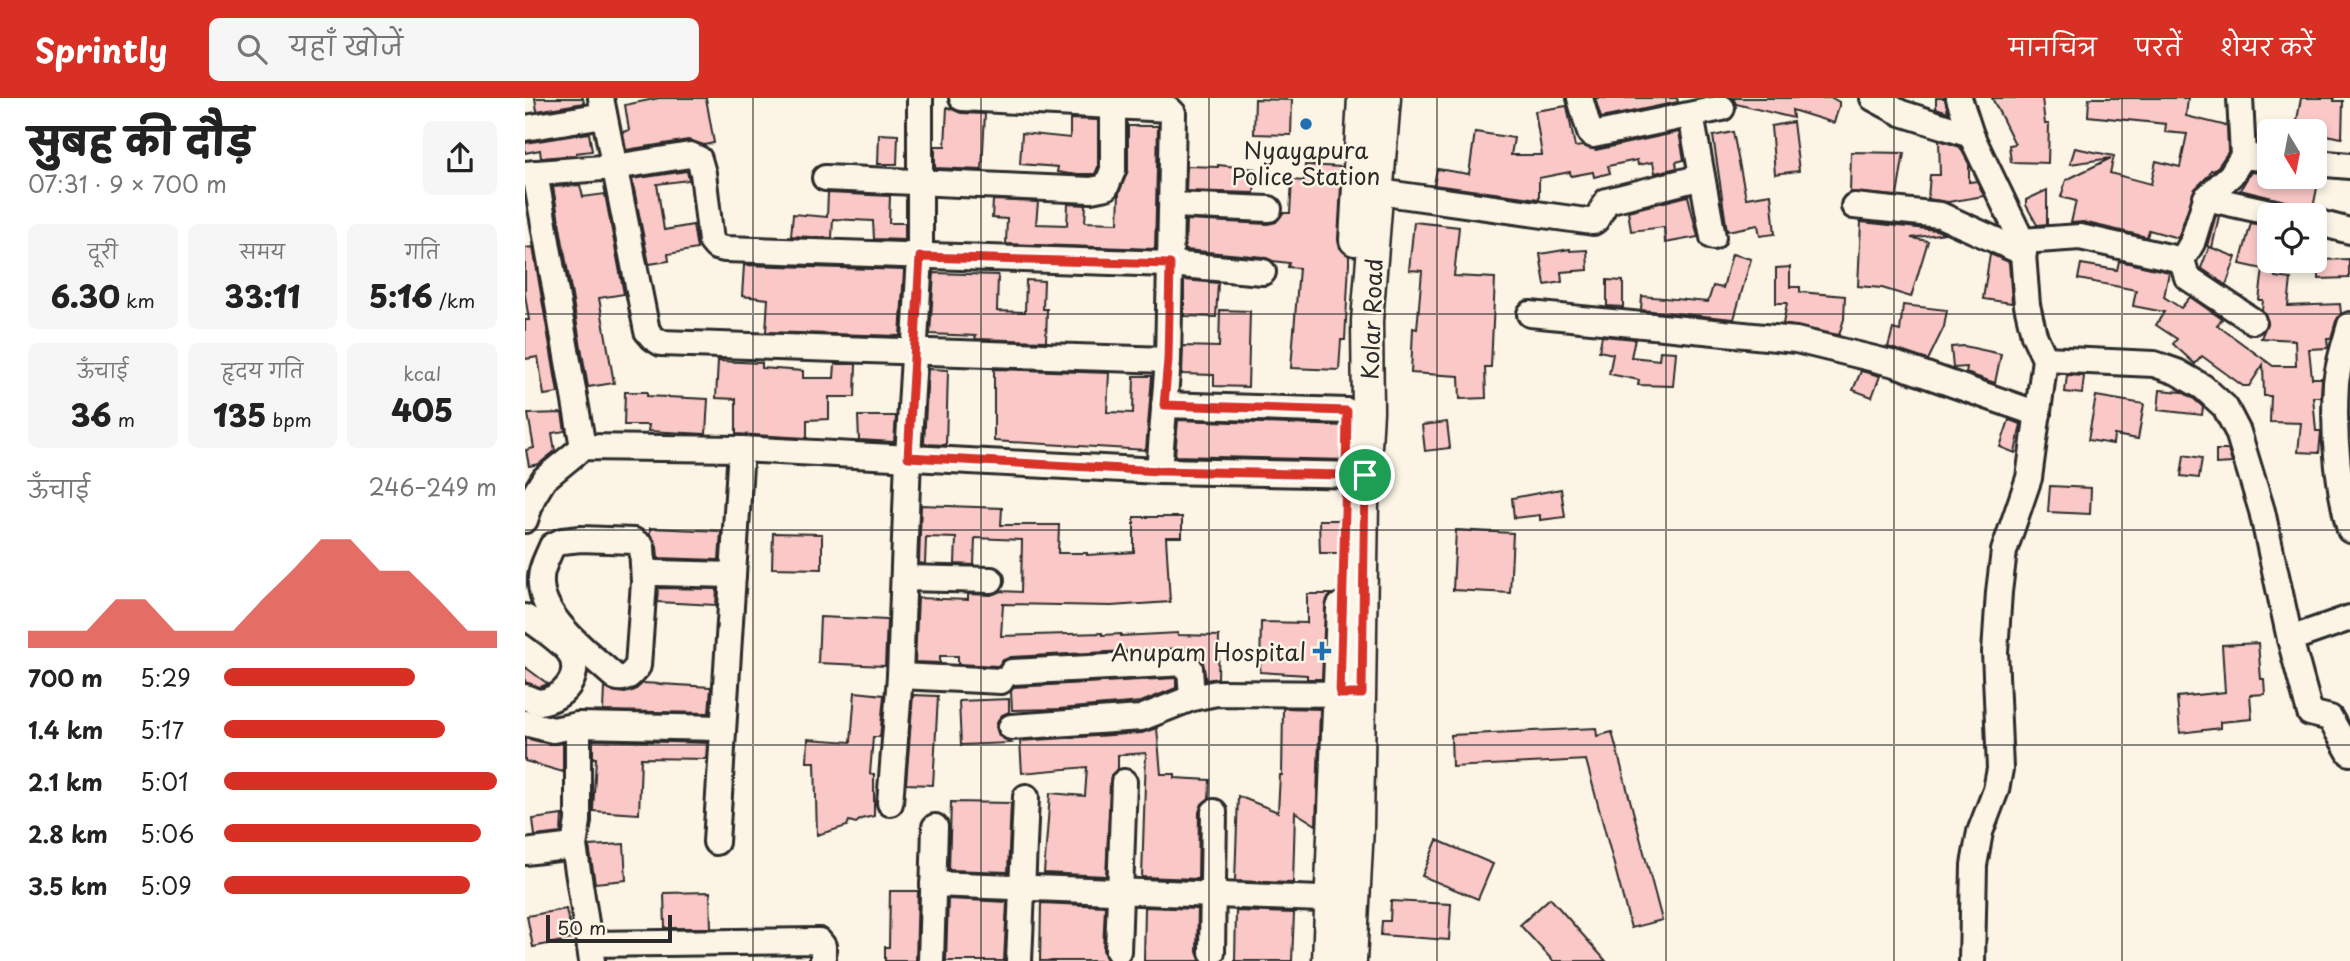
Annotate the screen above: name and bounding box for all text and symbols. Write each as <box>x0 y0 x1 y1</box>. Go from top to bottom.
search box <box>209 18 699 81</box>
text: Sprintly <box>35 24 167 74</box>
text: यहाँ खोजें <box>289 26 403 65</box>
text: मानचित्र <box>2009 28 2097 64</box>
text: परतें <box>2135 28 2182 64</box>
text: शेयर करें <box>2220 28 2315 64</box>
icon: search <box>233 30 271 68</box>
text: सुबह की दौड़ <box>28 111 253 168</box>
marker: Nyayapura Police Station <box>1298 116 1314 132</box>
north arrow <box>2257 119 2327 189</box>
map controls <box>2257 119 2327 273</box>
button: share <box>423 121 497 195</box>
place label: Nyayapura Police Station <box>1232 132 1380 193</box>
text: 07:31 · 9 × 700 m <box>28 166 227 201</box>
button: locate <box>2257 203 2327 273</box>
text: दूरी <box>88 237 118 265</box>
text: समय <box>240 237 285 265</box>
text: गति <box>405 237 439 265</box>
street label: Kolar Road <box>1351 258 1391 380</box>
text: 6.30 <box>51 273 120 318</box>
text: 33:11 <box>225 273 300 318</box>
text: 5:16 <box>369 273 433 318</box>
text: km <box>120 286 155 314</box>
text: /km <box>433 286 475 314</box>
text: ऊँचाई <box>77 356 128 384</box>
text: हृदय गति <box>221 356 303 384</box>
text: kcal <box>403 359 441 387</box>
text: 405 <box>391 387 453 432</box>
text: 36 <box>71 392 111 437</box>
text: 135 <box>213 392 266 437</box>
text: m <box>111 405 135 433</box>
text: bpm <box>266 405 312 433</box>
pin <box>1335 445 1395 505</box>
icon: arrive <box>1346 456 1384 494</box>
text: 246–249 m <box>369 469 497 504</box>
text: ऊँचाई <box>28 471 90 506</box>
place label: Anupam Hospital <box>1111 634 1306 669</box>
marker: Anupam Hospital <box>1312 641 1332 661</box>
text: 700 m <box>28 660 103 695</box>
text: 5:29 <box>140 660 191 695</box>
text: 1.4 km <box>28 712 103 747</box>
text: 5:17 <box>140 712 184 747</box>
text: 2.1 km <box>28 764 103 799</box>
text: 5:01 <box>140 764 188 799</box>
text: 2.8 km <box>28 816 108 851</box>
text: 5:06 <box>140 816 194 851</box>
text: 3.5 km <box>28 868 108 903</box>
text: 5:09 <box>140 868 192 903</box>
scale bar <box>546 912 672 944</box>
text: 50 m <box>557 913 606 941</box>

